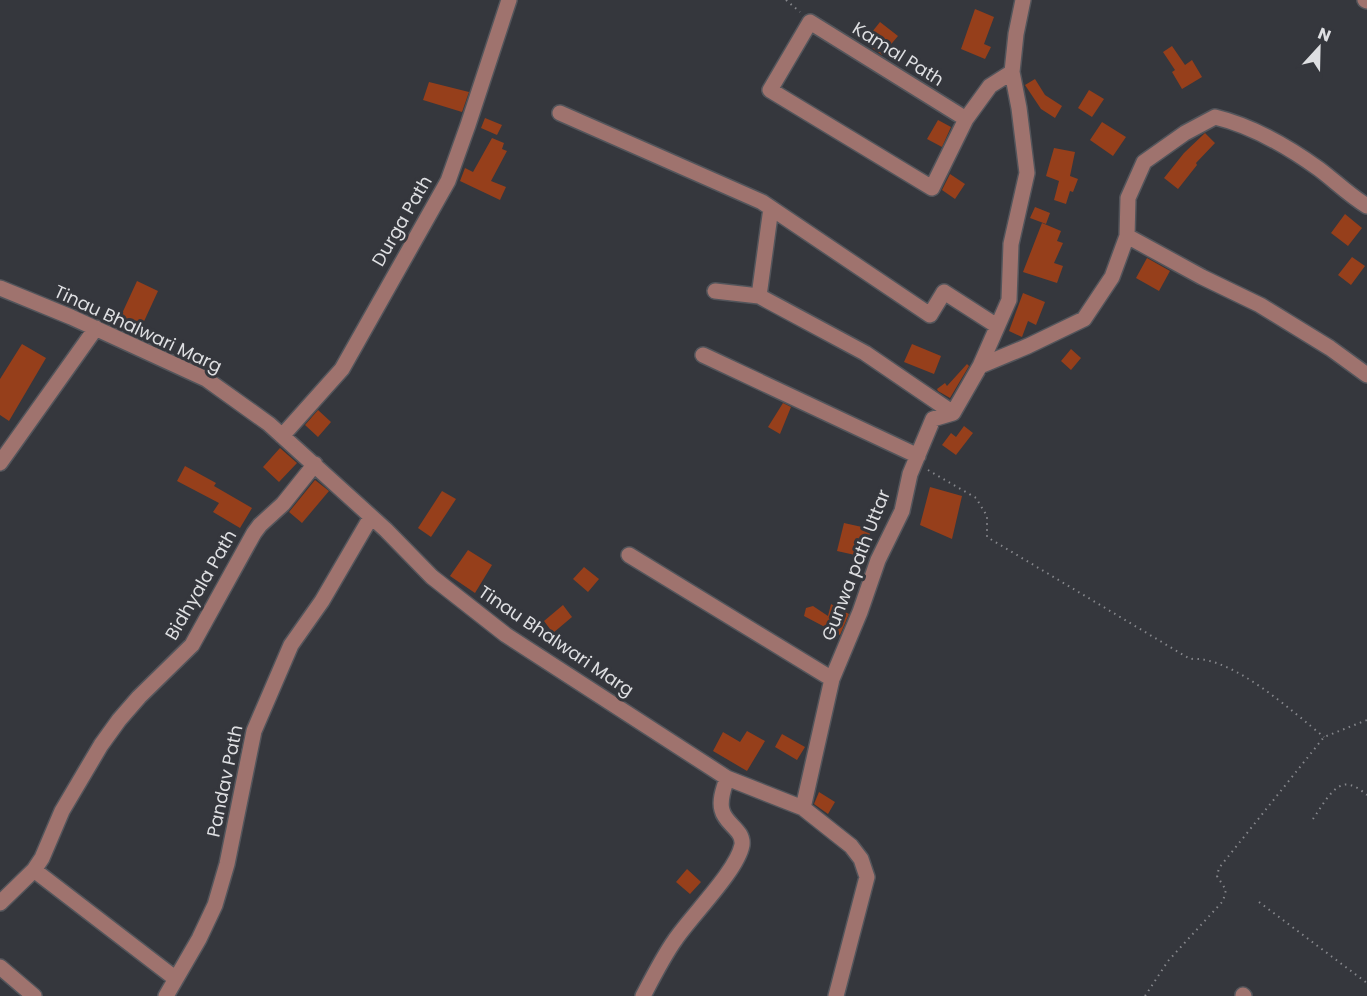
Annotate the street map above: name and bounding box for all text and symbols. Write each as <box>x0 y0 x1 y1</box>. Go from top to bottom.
street label: Kamal Path <box>848 16 949 92</box>
north arrow <box>1289 18 1349 78</box>
text: N <box>1315 22 1334 47</box>
street label: Durga Path <box>366 171 438 271</box>
street label: Tinau Bhalwari Marg <box>50 279 226 378</box>
street label: Gunwa path Uttar <box>815 485 896 644</box>
street label: Bidhyala Path <box>159 525 242 644</box>
street label: Tinau Bhalwari Marg <box>474 579 639 702</box>
street label: Pandav Path <box>200 723 249 839</box>

